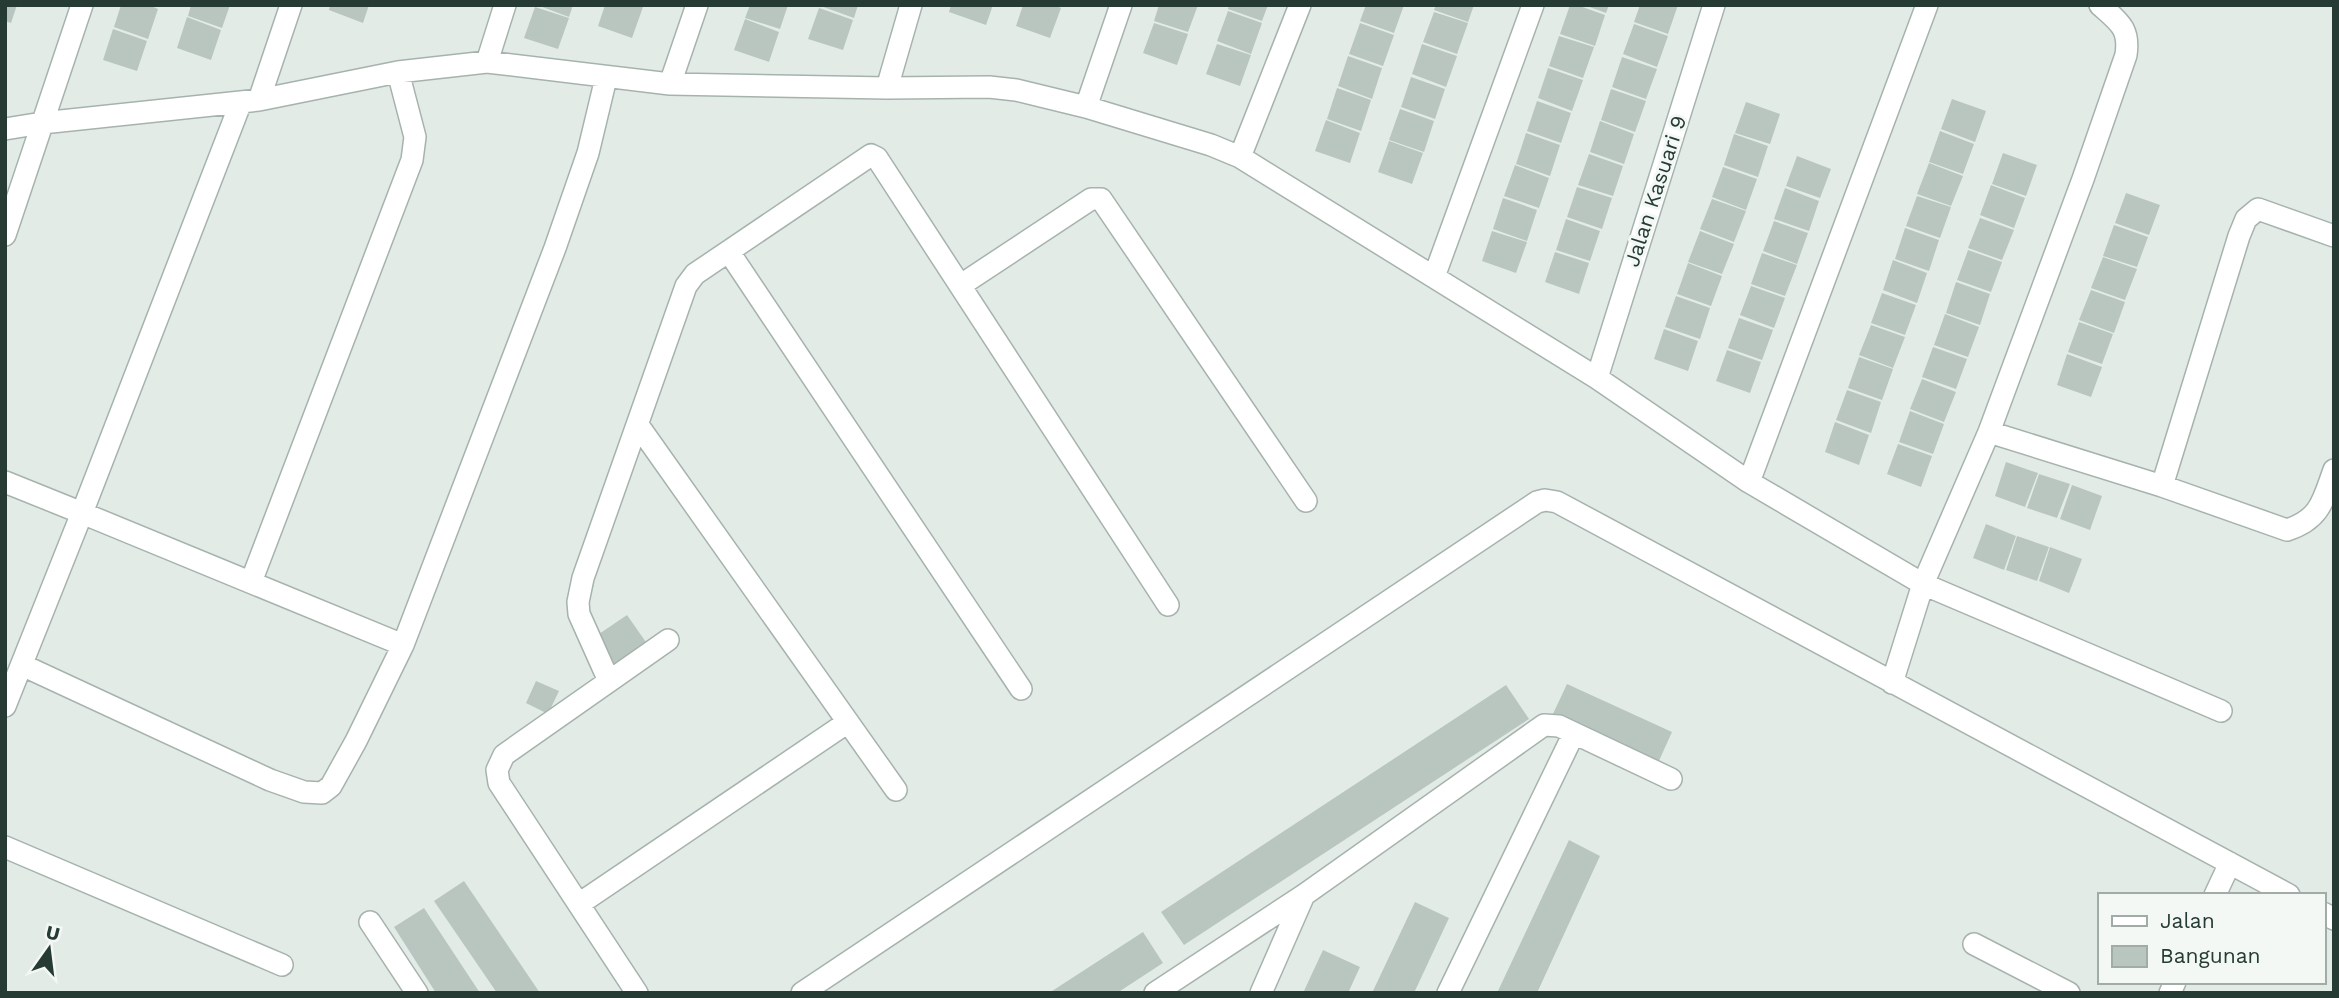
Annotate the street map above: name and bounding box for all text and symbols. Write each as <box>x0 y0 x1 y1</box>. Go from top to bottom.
street label: Jalan Kasuari 9 <box>1619 112 1691 270</box>
legend <box>2098 893 2325 984</box>
text: Jalan <box>2160 908 2215 933</box>
north arrow <box>14 914 84 984</box>
text: U <box>44 920 62 946</box>
text: Bangunan <box>2160 943 2261 968</box>

